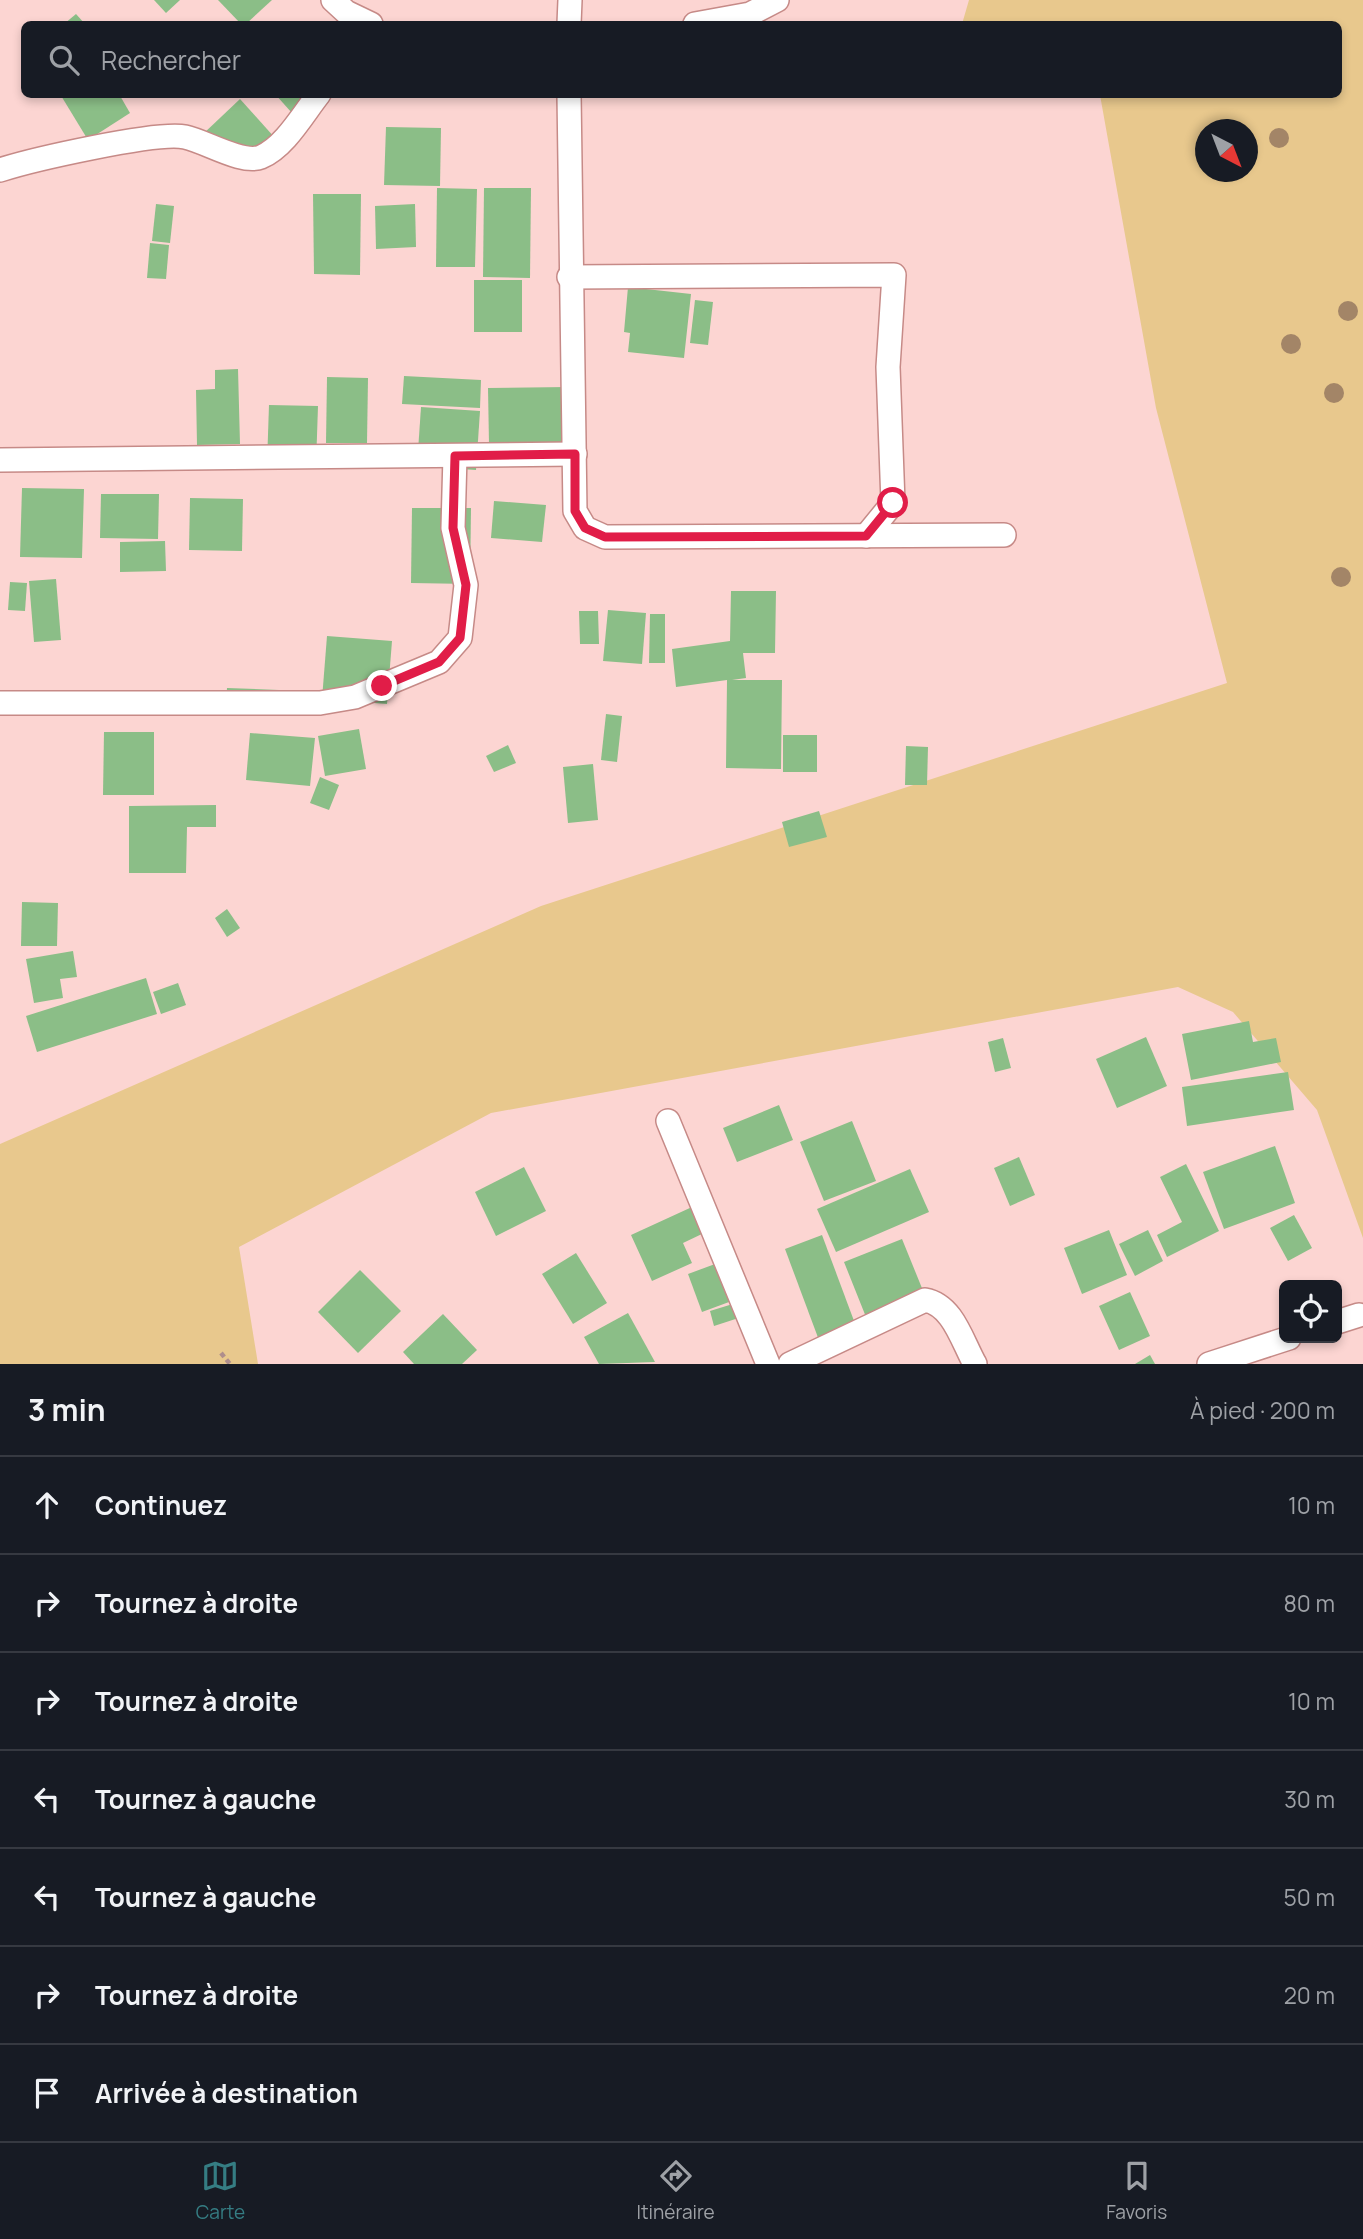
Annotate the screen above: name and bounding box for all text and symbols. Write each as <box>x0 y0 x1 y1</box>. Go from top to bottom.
search box <box>21 21 1342 98</box>
icon: search <box>45 41 83 79</box>
text: Rechercher <box>101 42 241 78</box>
north arrow <box>1195 119 1258 182</box>
route start <box>877 487 908 518</box>
route end <box>366 670 397 701</box>
map controls <box>1279 1280 1342 1343</box>
button: locate <box>1279 1280 1342 1343</box>
text: 3 min <box>28 1389 106 1430</box>
text: À pied · 200 m <box>1190 1394 1335 1426</box>
icon: ahead <box>28 1486 66 1524</box>
text: Continuez <box>95 1487 227 1523</box>
text: 10 m <box>1288 1489 1335 1521</box>
icon: right <box>28 1584 66 1622</box>
text: Tournez à droite <box>95 1585 298 1621</box>
text: 80 m <box>1284 1587 1335 1619</box>
icon: right <box>28 1682 66 1720</box>
text: Tournez à droite <box>95 1683 298 1719</box>
text: 10 m <box>1288 1685 1335 1717</box>
icon: left <box>28 1780 66 1818</box>
text: Tournez à gauche <box>95 1781 316 1817</box>
text: 30 m <box>1284 1783 1335 1815</box>
icon: left <box>28 1878 66 1916</box>
text: Tournez à gauche <box>95 1879 316 1915</box>
text: 50 m <box>1284 1881 1335 1913</box>
icon: right <box>28 1976 66 2014</box>
text: Tournez à droite <box>95 1977 298 2013</box>
text: 20 m <box>1284 1979 1335 2011</box>
icon: arrive <box>28 2074 66 2112</box>
text: Arrivée à destination <box>95 2075 358 2111</box>
tab: Carte <box>196 2157 245 2225</box>
tab: Itinéraire <box>637 2157 715 2225</box>
tab: Favoris <box>1106 2157 1167 2225</box>

